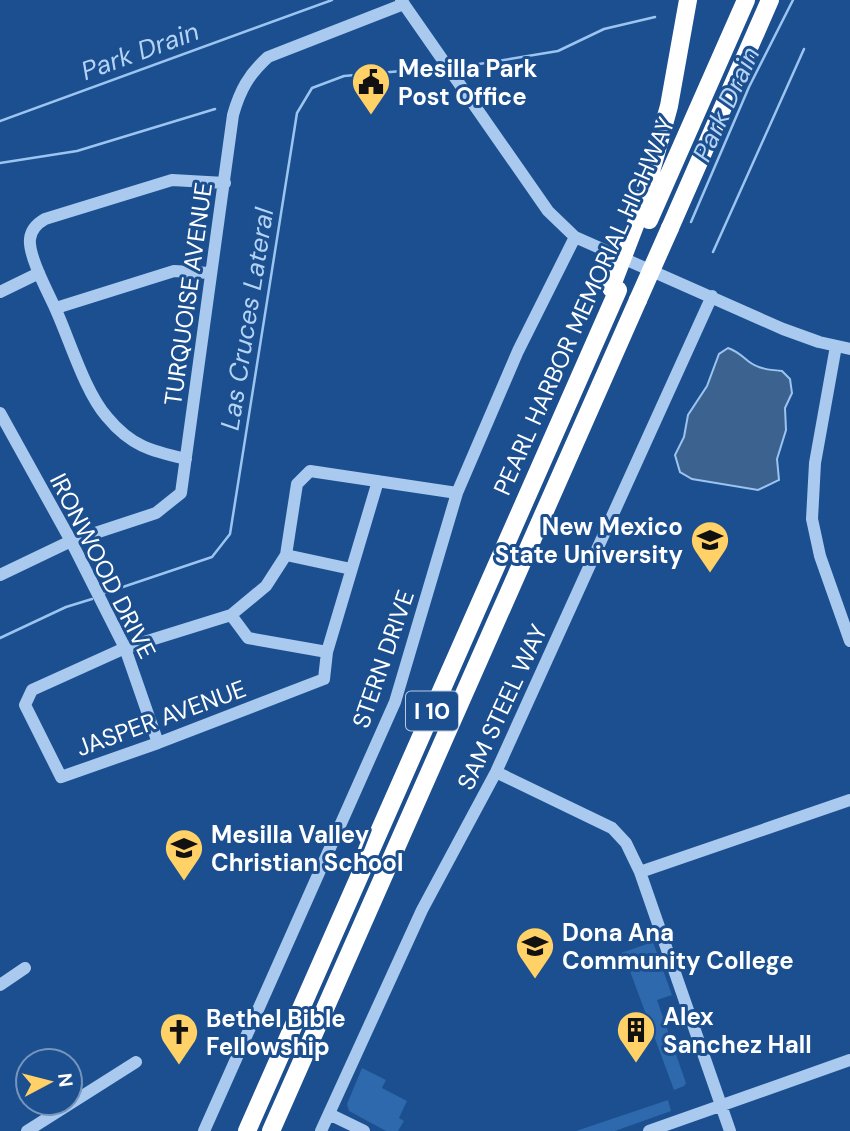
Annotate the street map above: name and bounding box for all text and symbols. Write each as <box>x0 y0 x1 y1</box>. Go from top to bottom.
water label: Park Drain <box>76 14 204 88</box>
water label: Park Drain <box>685 41 767 167</box>
place label: Mesilla Park Post Office <box>398 53 537 112</box>
public building icon: Mesilla Park Post Office <box>350 61 392 116</box>
street label: PEARL HARBOR MEMORIAL HIGHWAY <box>486 112 682 500</box>
street label: TURQUOISE AVENUE <box>157 180 219 408</box>
water label: Las Cruces Lateral <box>213 204 282 432</box>
street label: IRONWOOD DRIVE <box>43 468 163 664</box>
place label: New Mexico State University <box>495 511 683 570</box>
school or university icon: New Mexico State University <box>689 519 731 574</box>
street label: STERN DRIVE <box>345 586 421 732</box>
street label: SAM STEEL WAY <box>450 619 554 795</box>
street label: JASPER AVENUE <box>72 673 250 763</box>
road number: I 10 <box>406 692 458 730</box>
place label: Mesilla Valley Christian School <box>211 819 403 878</box>
school or university icon: Mesilla Valley Christian School <box>163 827 205 882</box>
place label: Dona Ana Community College <box>562 917 794 976</box>
school or university icon: Dona Ana Community College <box>514 925 556 980</box>
place label: Alex Sanchez Hall <box>663 1001 812 1060</box>
place label: Bethel Bible Fellowship <box>206 1003 346 1062</box>
building icon: Alex Sanchez Hall <box>615 1009 657 1064</box>
church icon: Bethel Bible Fellowship <box>158 1011 200 1066</box>
north arrow <box>14 1047 84 1117</box>
text: N <box>52 1072 79 1088</box>

